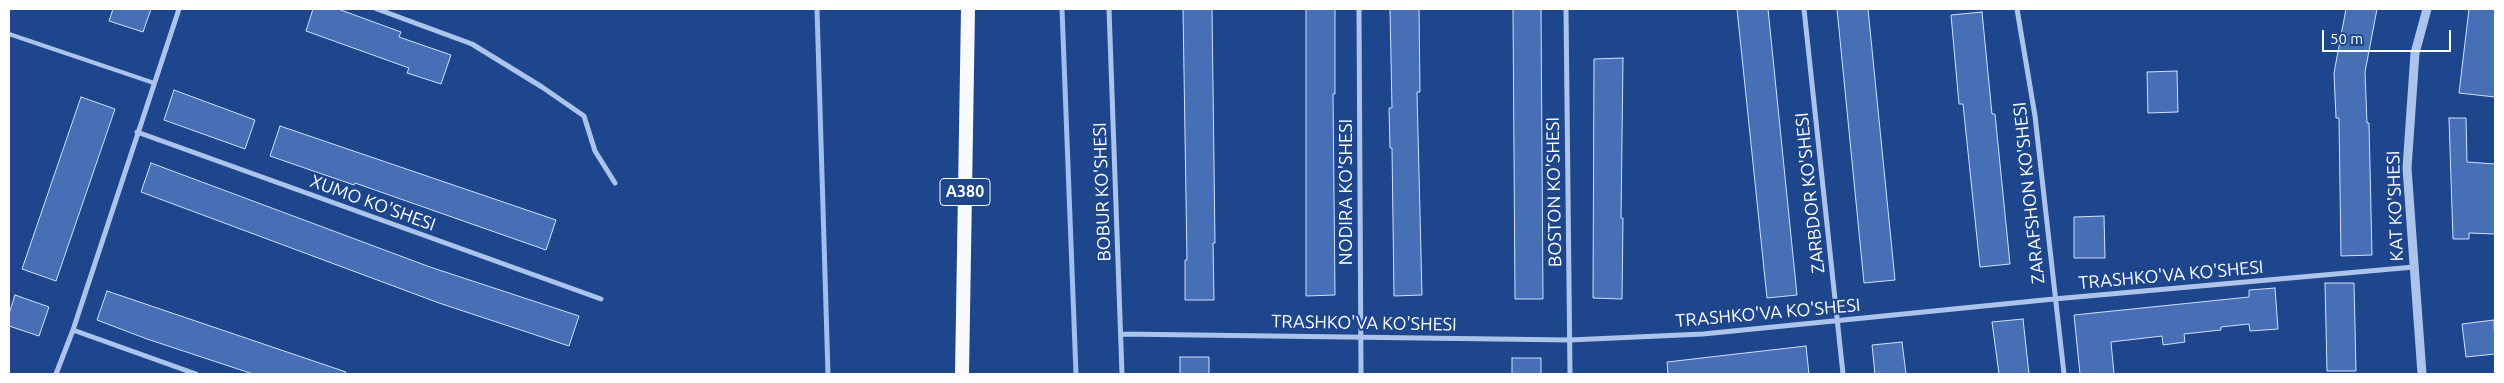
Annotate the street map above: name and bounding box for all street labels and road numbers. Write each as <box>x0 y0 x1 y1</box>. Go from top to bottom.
street label: ZARAFSHON KO'SHESI <box>2009 101 2049 285</box>
street label: ZARBDOR KO'SHESI <box>1791 112 1829 274</box>
street label: BOSTON KO'SHESI <box>1542 117 1566 267</box>
street label: NODIRA KO'SHESI <box>1335 119 1357 265</box>
street label: BOBUR KO'SHESI <box>1089 122 1115 262</box>
street label: KAT KO'SHESI <box>2382 150 2408 262</box>
street label: XUMO KO'SHESI <box>307 170 439 236</box>
road number: A380 <box>940 178 990 206</box>
street label: TRASHKO'VA KO'SHESI <box>2078 256 2264 294</box>
street label: TRASHKO'VA KO'SHESI <box>1675 294 1861 332</box>
street label: TRASHKO'VA KO'SHESI <box>1271 311 1457 335</box>

